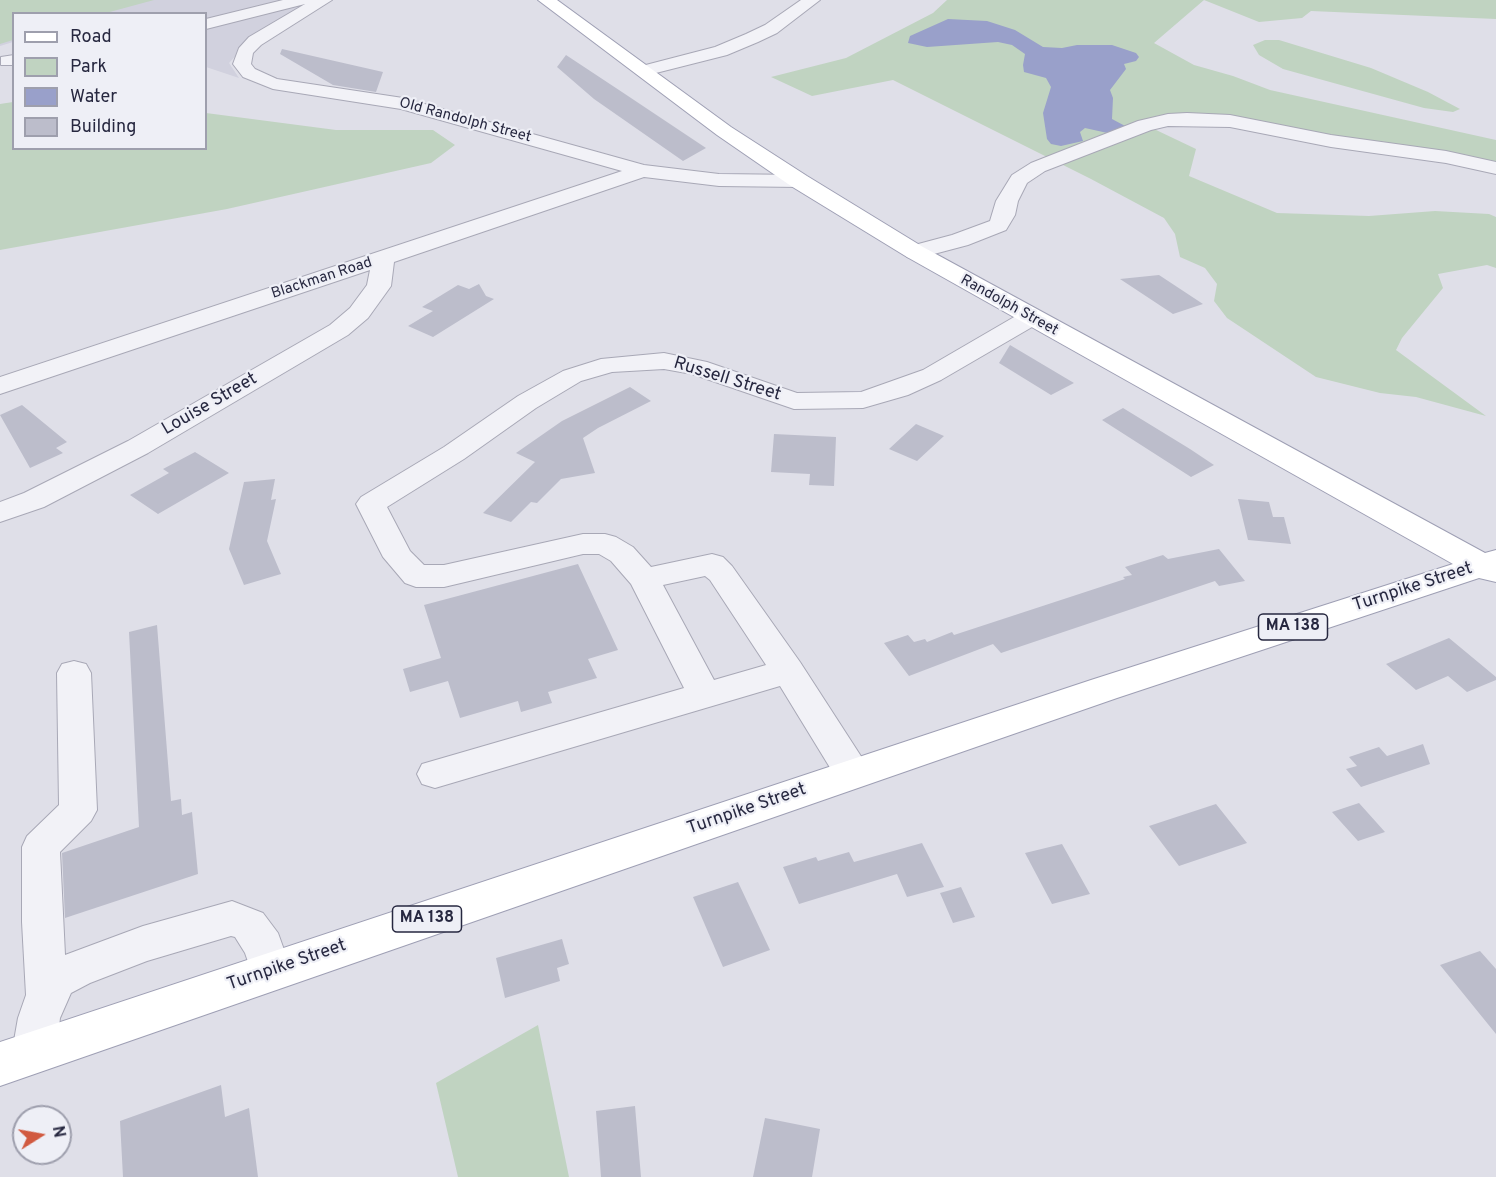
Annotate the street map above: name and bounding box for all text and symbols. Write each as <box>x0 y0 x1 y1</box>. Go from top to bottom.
legend <box>12 12 207 150</box>
text: Road <box>70 26 112 49</box>
text: Park <box>70 56 107 79</box>
text: Water <box>70 86 117 109</box>
street label: Old Randolph Street <box>397 95 533 147</box>
text: Building <box>70 116 136 139</box>
street label: Blackman Road <box>269 254 375 304</box>
street label: Randolph Street <box>957 272 1061 340</box>
street label: Russell Street <box>671 353 783 407</box>
street label: Louise Street <box>158 369 262 441</box>
street label: Turnpike Street <box>1350 558 1476 618</box>
road number: MA 138 <box>1258 614 1328 640</box>
street label: Turnpike Street <box>685 780 809 840</box>
road number: MA 138 <box>392 906 462 932</box>
street label: Turnpike Street <box>225 936 349 996</box>
north arrow <box>12 1105 72 1165</box>
text: N <box>47 1124 69 1139</box>

